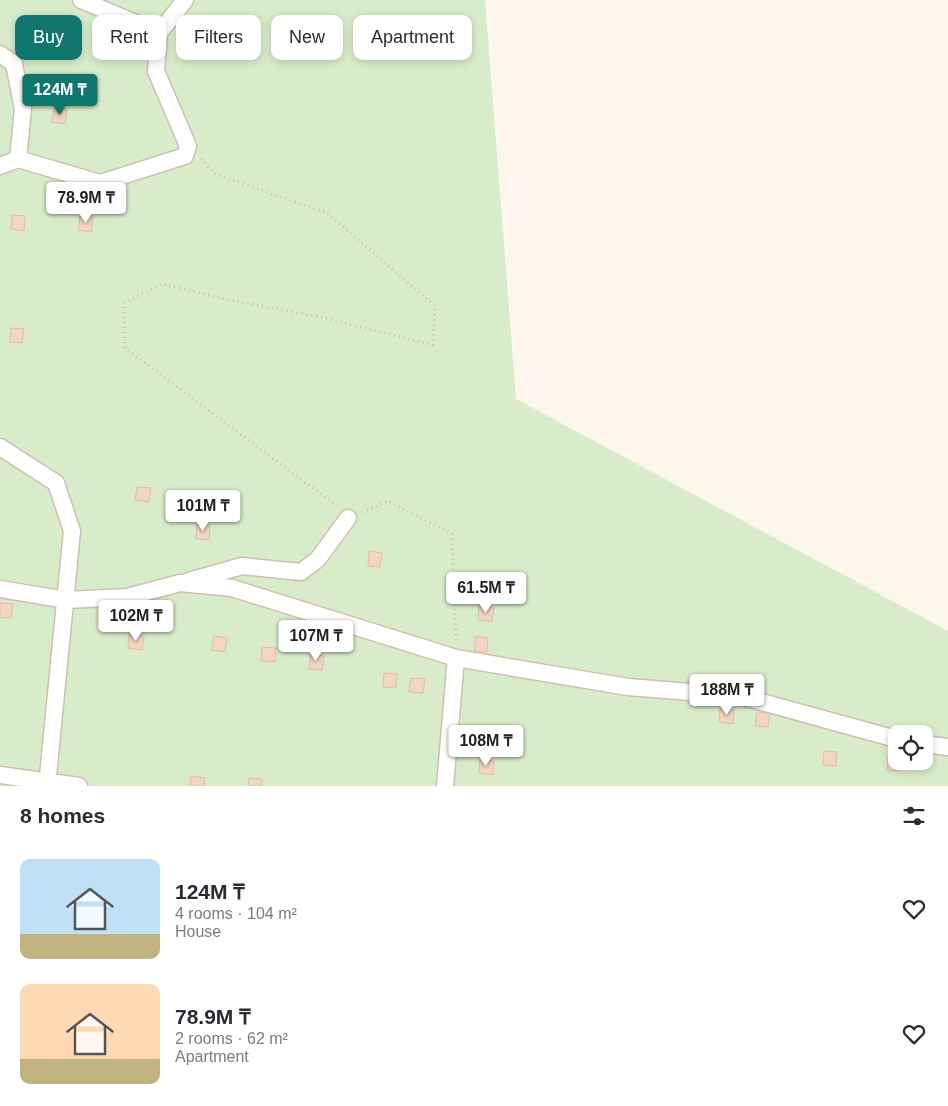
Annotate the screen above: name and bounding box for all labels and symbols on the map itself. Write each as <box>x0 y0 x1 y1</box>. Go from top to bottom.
pin: 124M ₸ <box>19 74 101 116</box>
pin: 78.9M ₸ <box>40 182 132 224</box>
pin: 101M ₸ <box>162 490 244 532</box>
pin: 61.5M ₸ <box>440 572 532 614</box>
pin: 102M ₸ <box>95 600 177 642</box>
pin: 107M ₸ <box>275 620 357 662</box>
pin: 188M ₸ <box>686 674 768 716</box>
pin: 108M ₸ <box>445 724 527 767</box>

